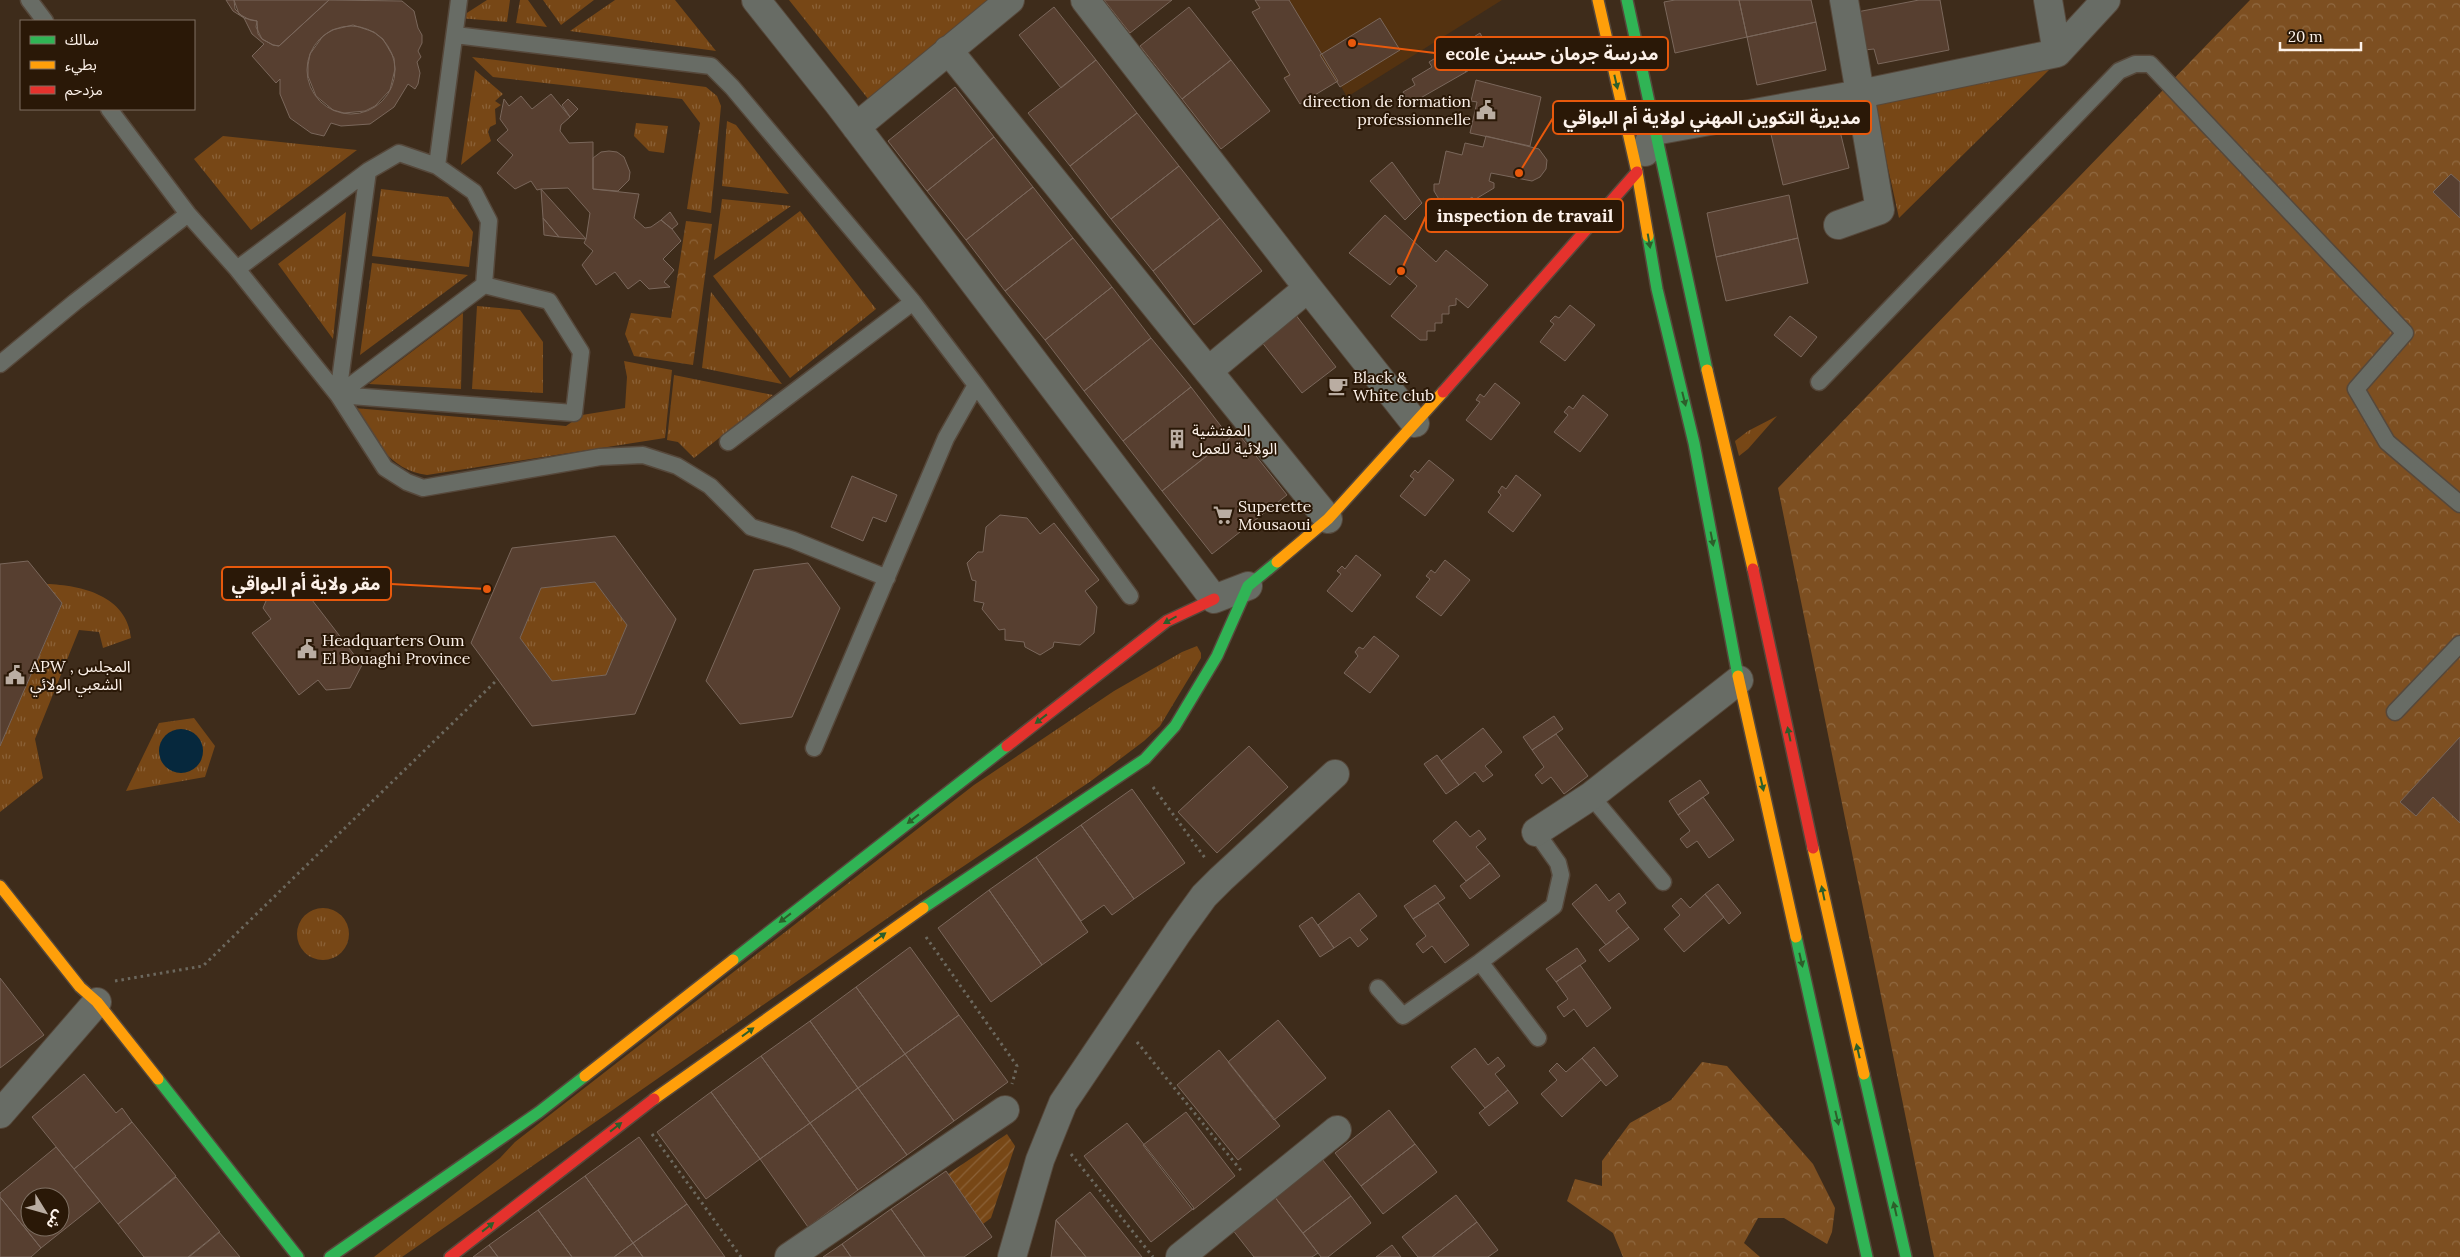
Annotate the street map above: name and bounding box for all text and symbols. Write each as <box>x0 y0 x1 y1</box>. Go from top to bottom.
legend <box>20 20 195 110</box>
scale bar <box>2280 20 2361 52</box>
text: 20 m <box>2288 27 2323 46</box>
text: سالك <box>65 30 99 49</box>
callout: ecole مدرسة جرمان حسين <box>1435 37 1668 70</box>
text: ecole مدرسة جرمان حسين <box>1445 42 1659 65</box>
text: بطيء <box>65 55 97 76</box>
one-way arrow <box>1612 74 1620 89</box>
text: مزدحم <box>65 80 103 101</box>
place label: direction de formation professionnelle <box>1303 91 1471 129</box>
public building icon: direction de formation professionnelle <box>1475 99 1497 121</box>
callout: مديرية التكوين المهني لولاية أم البواقي <box>1553 101 1871 134</box>
text: مديرية التكوين المهني لولاية أم البواقي <box>1563 105 1861 132</box>
callout: inspection de travail <box>1426 199 1623 232</box>
text: inspection de travail <box>1437 204 1614 227</box>
one-way arrow <box>1645 233 1653 249</box>
place label: Black & White club <box>1353 367 1434 405</box>
cafe icon: Black & White club <box>1327 375 1349 397</box>
one-way arrow <box>1680 392 1688 407</box>
place label: المفتشية الولائية للعمل <box>1192 420 1277 458</box>
building icon: المفتشية الولائية للعمل <box>1166 428 1188 450</box>
place label: Superette Mousaoui <box>1238 496 1312 534</box>
supermarket icon: Superette Mousaoui <box>1212 504 1234 526</box>
one-way arrow <box>1708 532 1716 548</box>
callout: مقر ولاية أم البواقي <box>222 567 391 600</box>
text: مقر ولاية أم البواقي <box>232 571 380 598</box>
one-way arrow <box>1163 616 1178 624</box>
place label: Headquarters Oum El Bouaghi Province <box>322 630 471 668</box>
public building icon: Headquarters Oum El Bouaghi Province <box>296 638 318 660</box>
place label: APW , المجلس الشعبي الولائي <box>29 656 131 697</box>
public building icon: APW , المجلس الشعبي الولائي <box>4 664 26 686</box>
one-way arrow <box>1035 713 1048 724</box>
one-way arrow <box>1785 726 1793 741</box>
one-way arrow <box>1758 776 1766 792</box>
one-way arrow <box>907 813 920 824</box>
one-way arrow <box>1819 885 1827 900</box>
one-way arrow <box>779 913 792 924</box>
one-way arrow <box>873 932 887 942</box>
one-way arrow <box>1797 952 1805 967</box>
one-way arrow <box>741 1027 755 1037</box>
one-way arrow <box>1854 1044 1862 1059</box>
one-way arrow <box>1833 1111 1841 1126</box>
one-way arrow <box>609 1122 623 1132</box>
north arrow <box>20 1187 70 1237</box>
one-way arrow <box>1891 1202 1899 1217</box>
text: ش <box>42 1207 68 1233</box>
one-way arrow <box>481 1222 495 1232</box>

